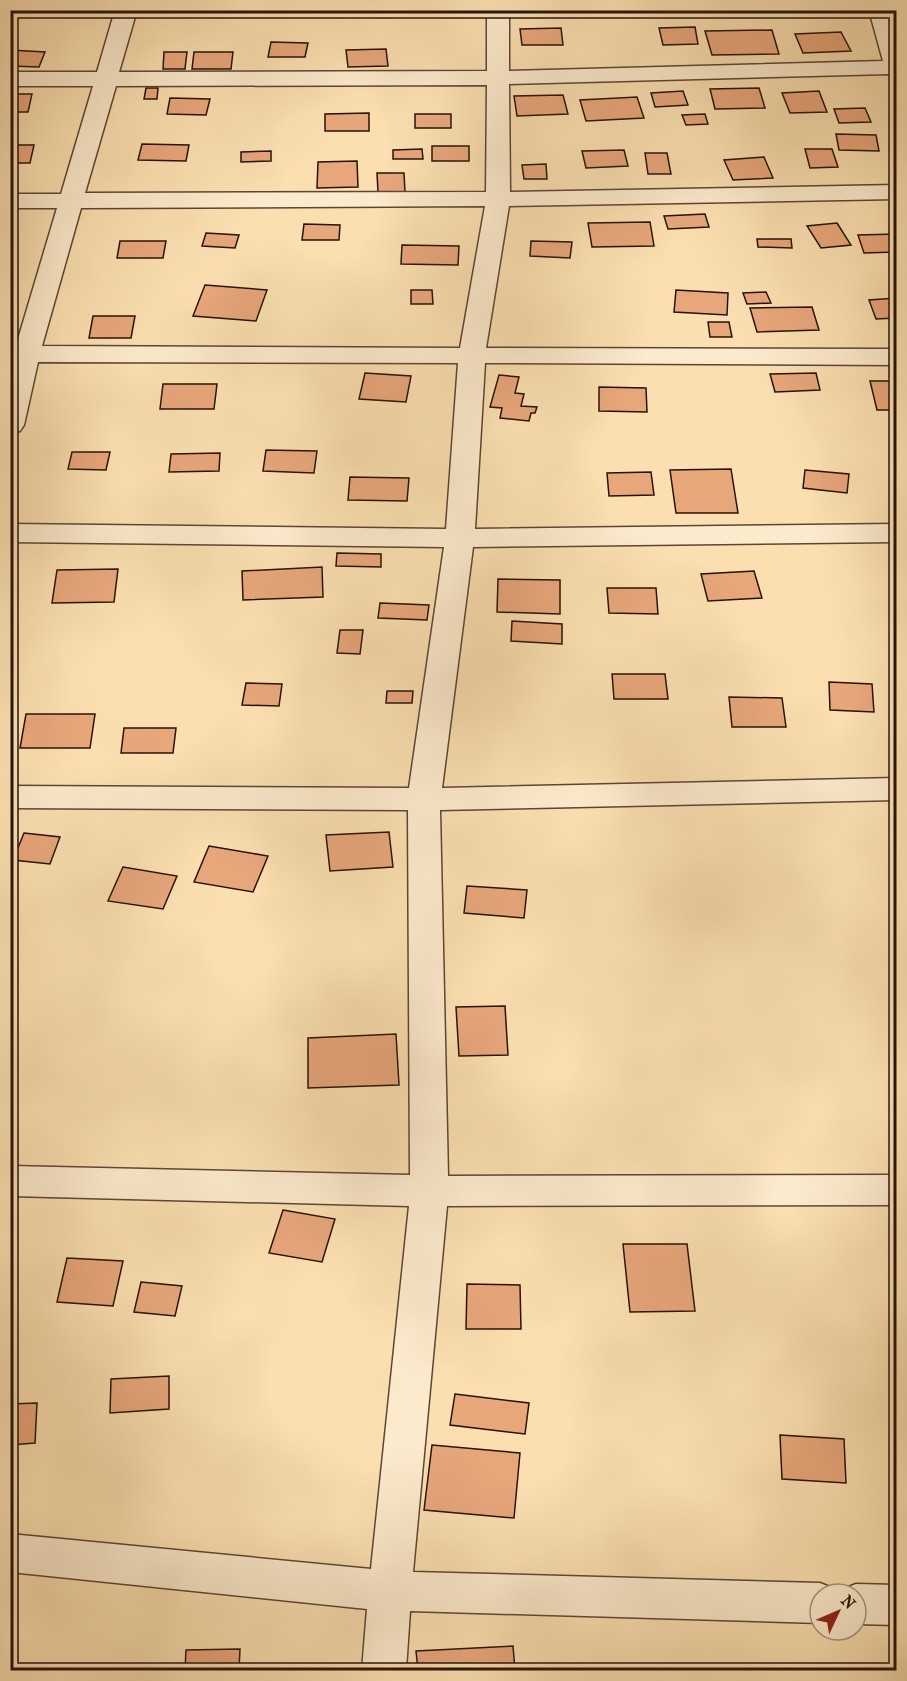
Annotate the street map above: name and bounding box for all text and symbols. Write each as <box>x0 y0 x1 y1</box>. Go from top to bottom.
north arrow <box>808 1582 868 1642</box>
text: N <box>837 1591 860 1614</box>

